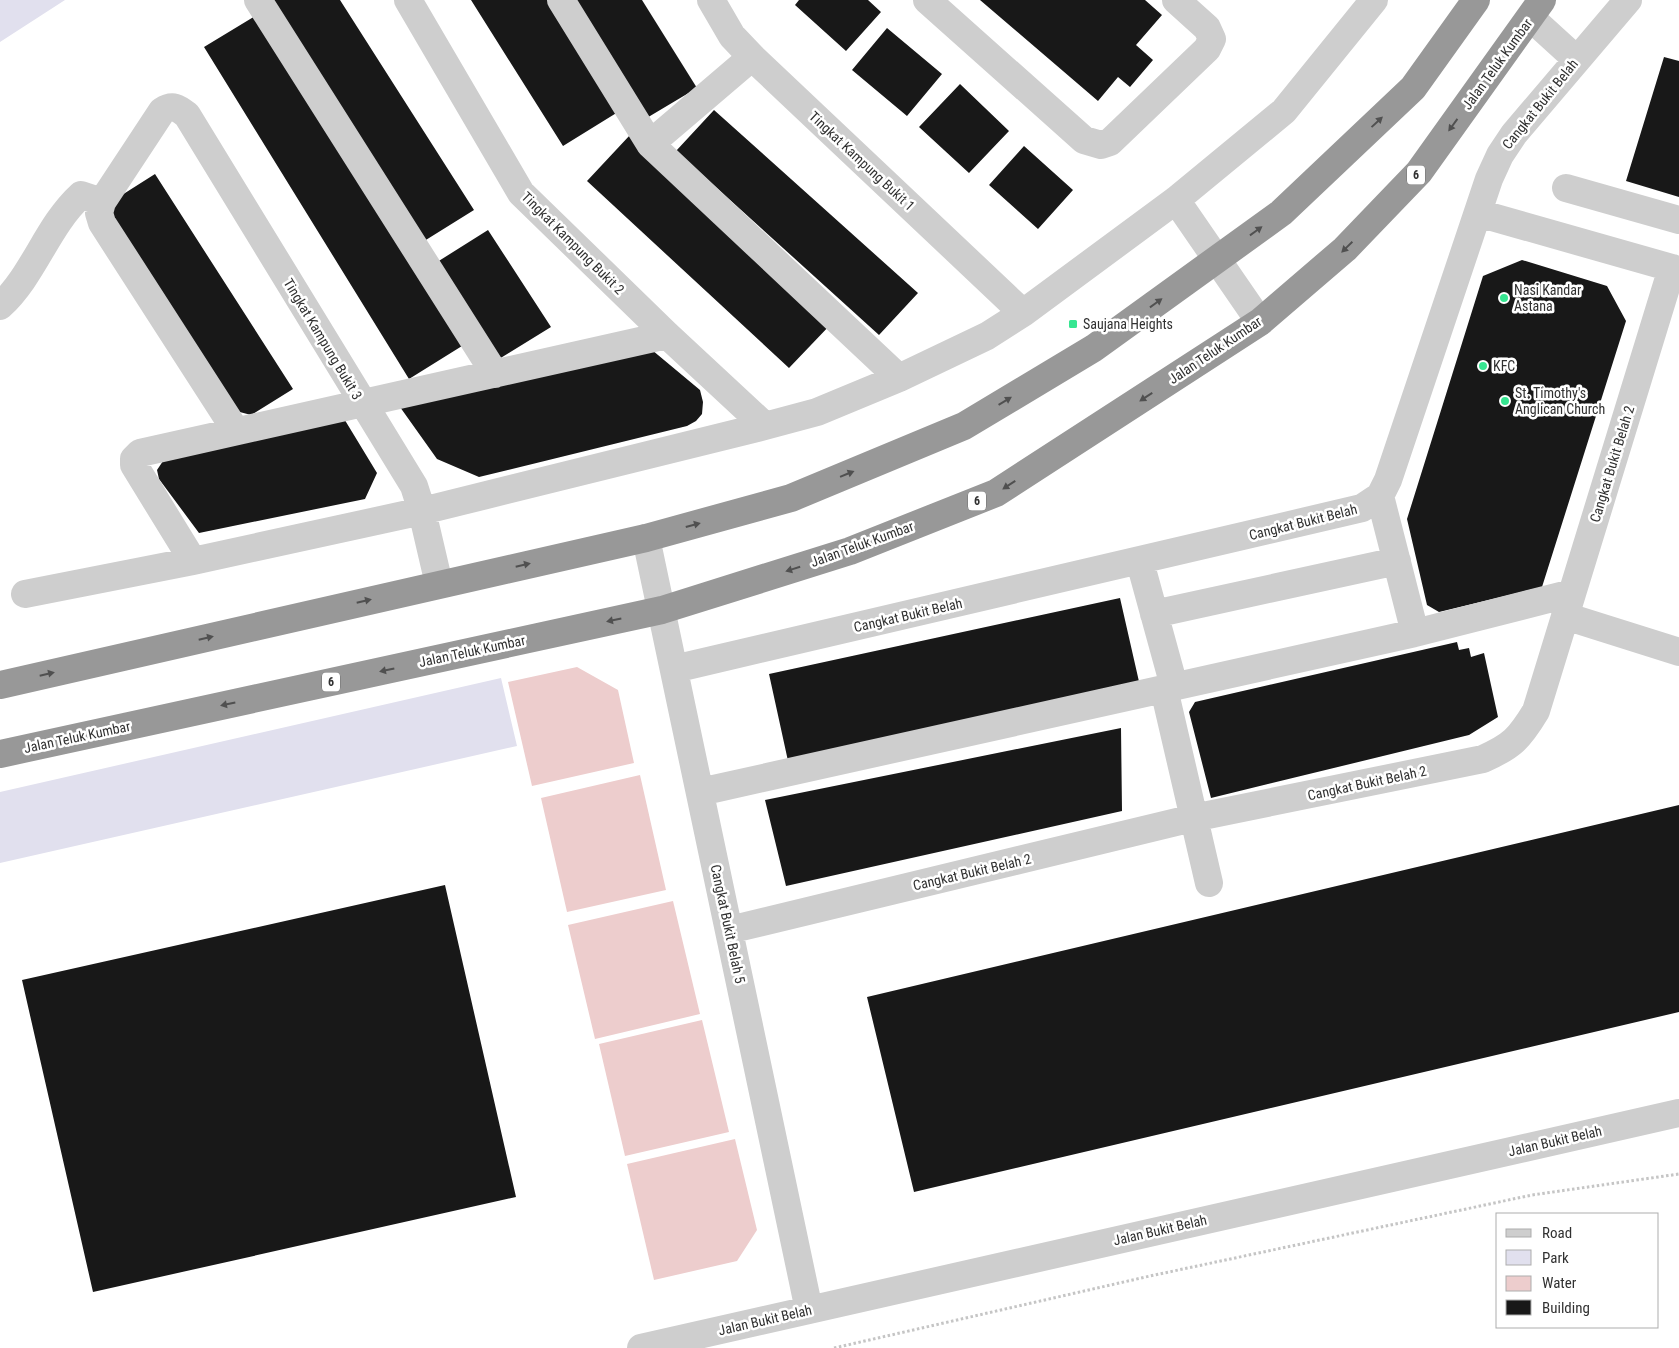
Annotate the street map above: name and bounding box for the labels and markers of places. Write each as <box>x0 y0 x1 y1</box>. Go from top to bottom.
place label: Nasi Kandar Astana <box>1514 282 1581 314</box>
marker: Nasi Kandar Astana <box>1498 292 1510 304</box>
place label: Saujana Heights <box>1083 316 1173 332</box>
marker: Saujana Heights <box>1067 318 1079 330</box>
place label: KFC <box>1493 358 1515 374</box>
marker: KFC <box>1477 360 1489 372</box>
place label: St. Timothy's Anglican Church <box>1515 385 1605 417</box>
marker: St. Timothy's Anglican Church <box>1499 395 1511 407</box>

